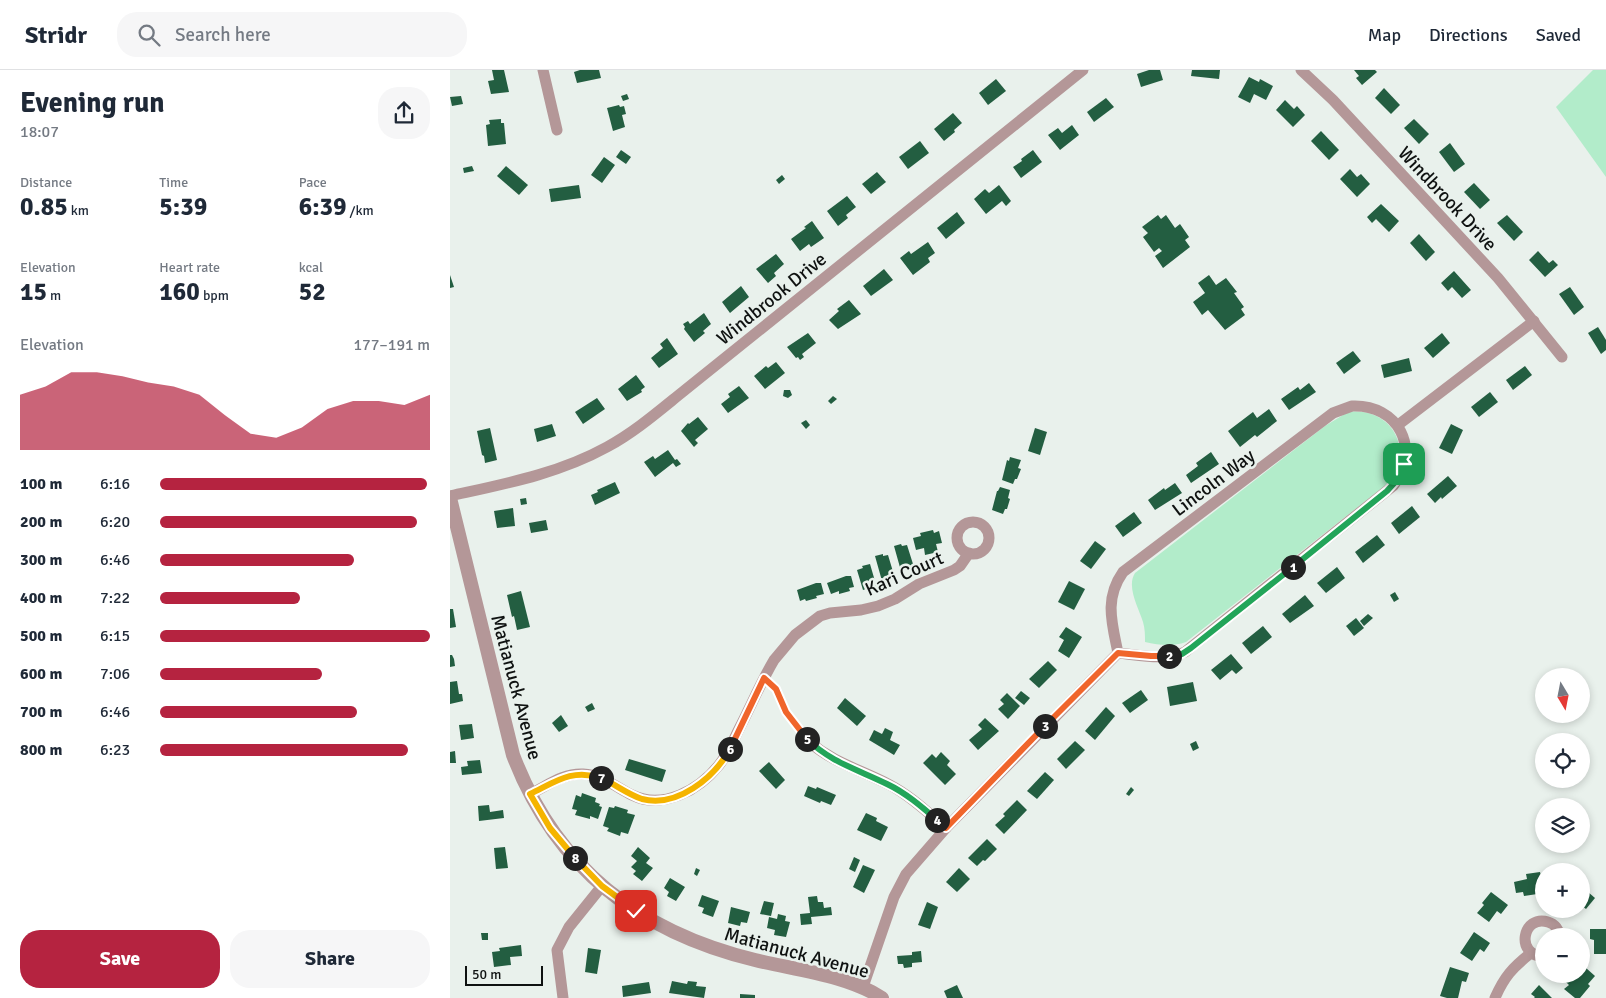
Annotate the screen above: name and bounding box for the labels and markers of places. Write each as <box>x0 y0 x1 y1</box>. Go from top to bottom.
pin <box>1383 443 1425 485</box>
pin: 1 <box>1280 554 1306 580</box>
pin: 2 <box>1156 644 1182 668</box>
pin: 3 <box>1032 714 1058 738</box>
pin: 5 <box>794 726 820 752</box>
pin: 6 <box>718 736 742 762</box>
pin: 7 <box>588 766 614 790</box>
pin: 4 <box>924 808 950 832</box>
pin: 8 <box>562 846 588 870</box>
pin <box>615 890 657 932</box>

